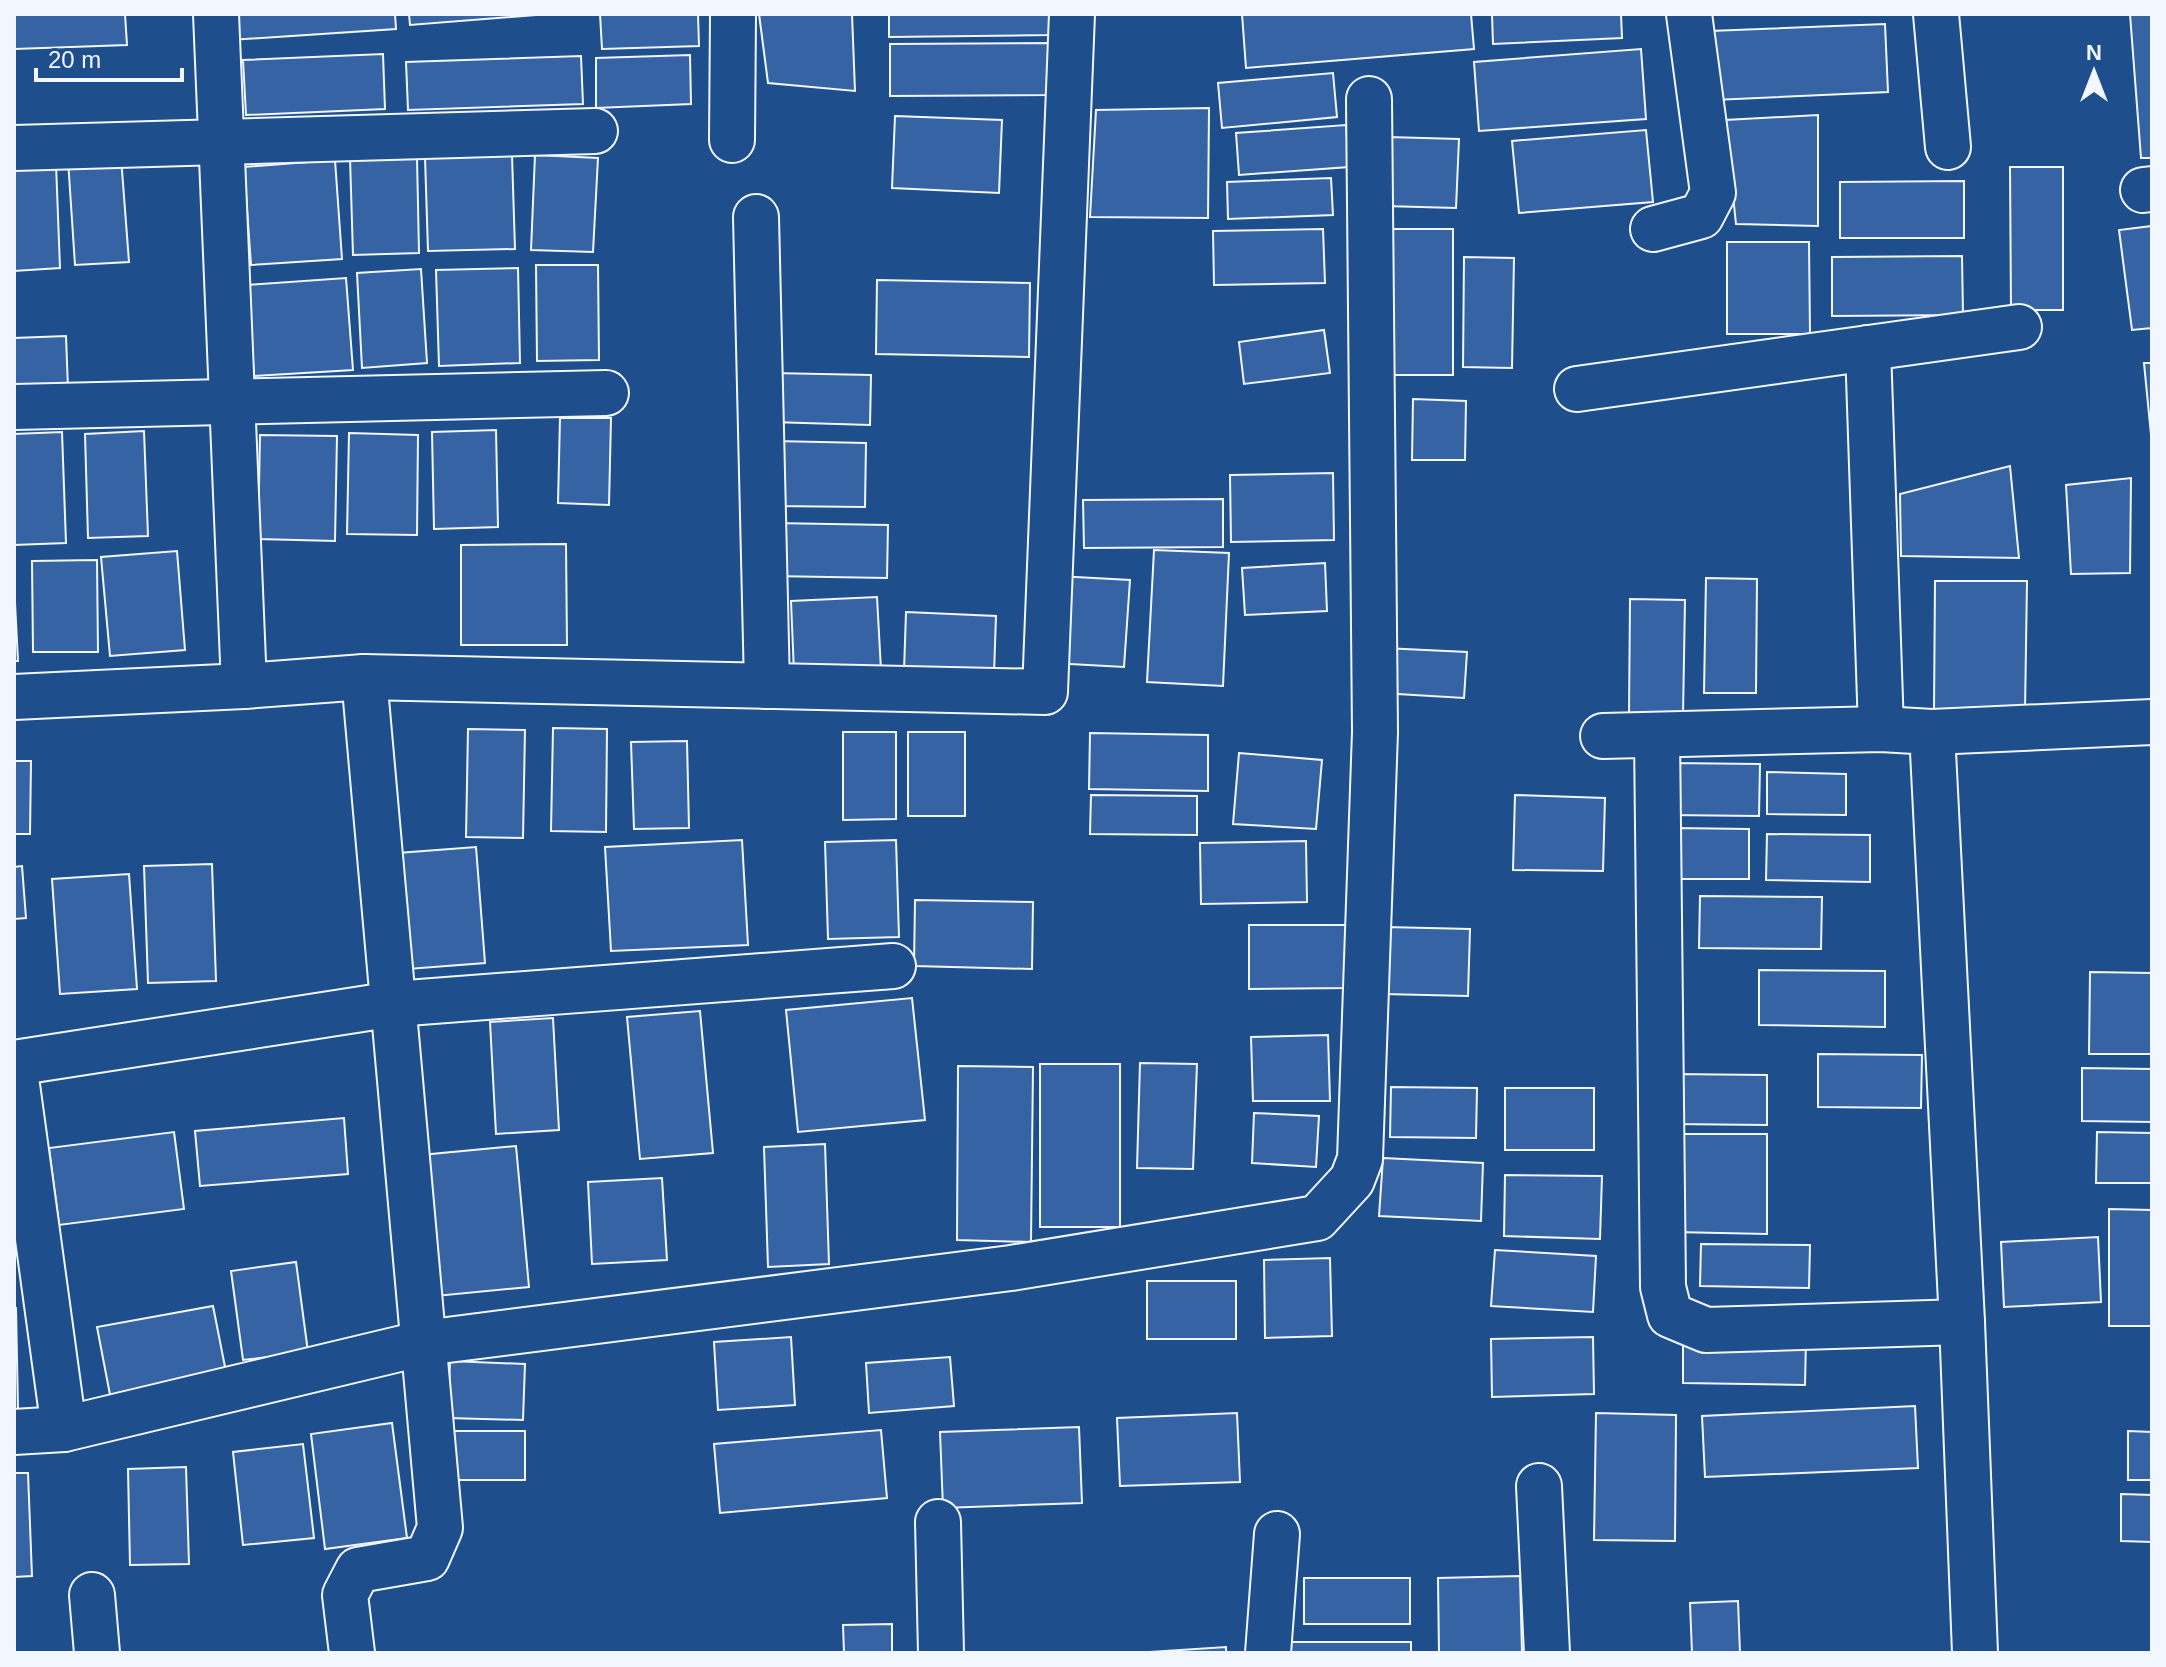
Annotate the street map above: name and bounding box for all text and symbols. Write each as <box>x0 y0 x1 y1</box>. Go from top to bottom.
scale bar <box>36 32 182 82</box>
north arrow <box>2054 32 2134 112</box>
text: N <box>2086 40 2102 65</box>
text: 20 m <box>48 46 101 73</box>

